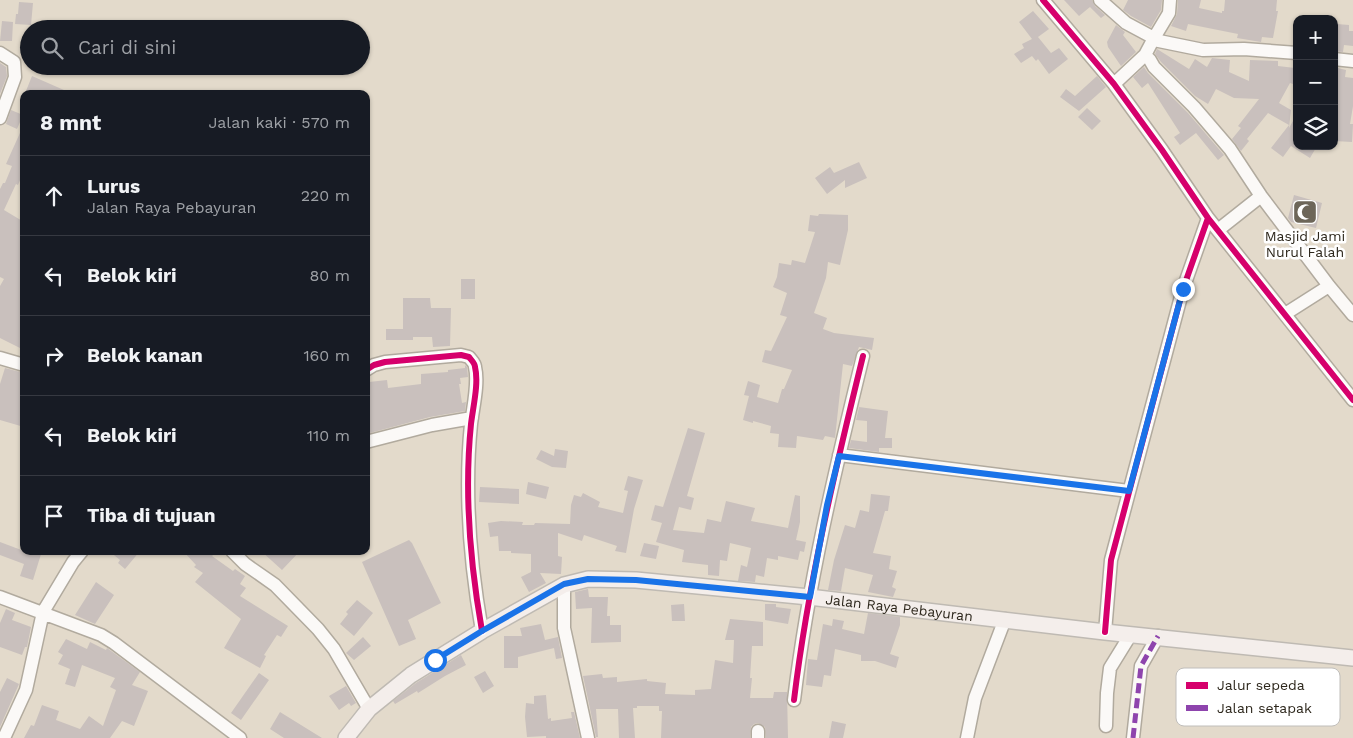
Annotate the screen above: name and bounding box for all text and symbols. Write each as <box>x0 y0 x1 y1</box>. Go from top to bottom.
map controls <box>1293 15 1338 150</box>
button: + <box>1293 15 1338 60</box>
search box <box>20 20 370 75</box>
icon: search <box>38 34 66 62</box>
text: Cari di sini <box>78 36 176 59</box>
button: − <box>1293 60 1338 105</box>
button: layers <box>1293 105 1338 150</box>
text: 8 mnt <box>40 110 101 135</box>
text: Jalan kaki · 570 m <box>208 113 350 132</box>
text: Lurus <box>87 175 140 198</box>
icon: ahead <box>40 182 68 210</box>
text: 220 m <box>301 186 350 205</box>
text: Jalan Raya Pebayuran <box>87 198 256 217</box>
mosque icon: Masjid Jami Nurul Falah <box>1292 199 1318 225</box>
place label: Masjid Jami Nurul Falah <box>1265 228 1345 260</box>
icon: left <box>40 262 68 290</box>
text: Belok kiri <box>87 264 177 287</box>
text: 80 m <box>309 266 350 285</box>
route end <box>1172 278 1195 301</box>
icon: right <box>40 342 68 370</box>
text: Belok kanan <box>87 344 203 367</box>
text: 160 m <box>303 346 350 365</box>
icon: left <box>40 422 68 450</box>
text: Belok kiri <box>87 424 177 447</box>
text: 110 m <box>307 426 350 445</box>
icon: arrive <box>40 502 68 530</box>
text: Tiba di tujuan <box>87 504 216 527</box>
street label: Jalan Raya Pebayuran <box>825 591 974 624</box>
route start <box>424 649 447 672</box>
legend <box>1176 668 1340 726</box>
text: Jalur sepeda <box>1217 677 1305 693</box>
text: Jalan setapak <box>1217 700 1312 716</box>

